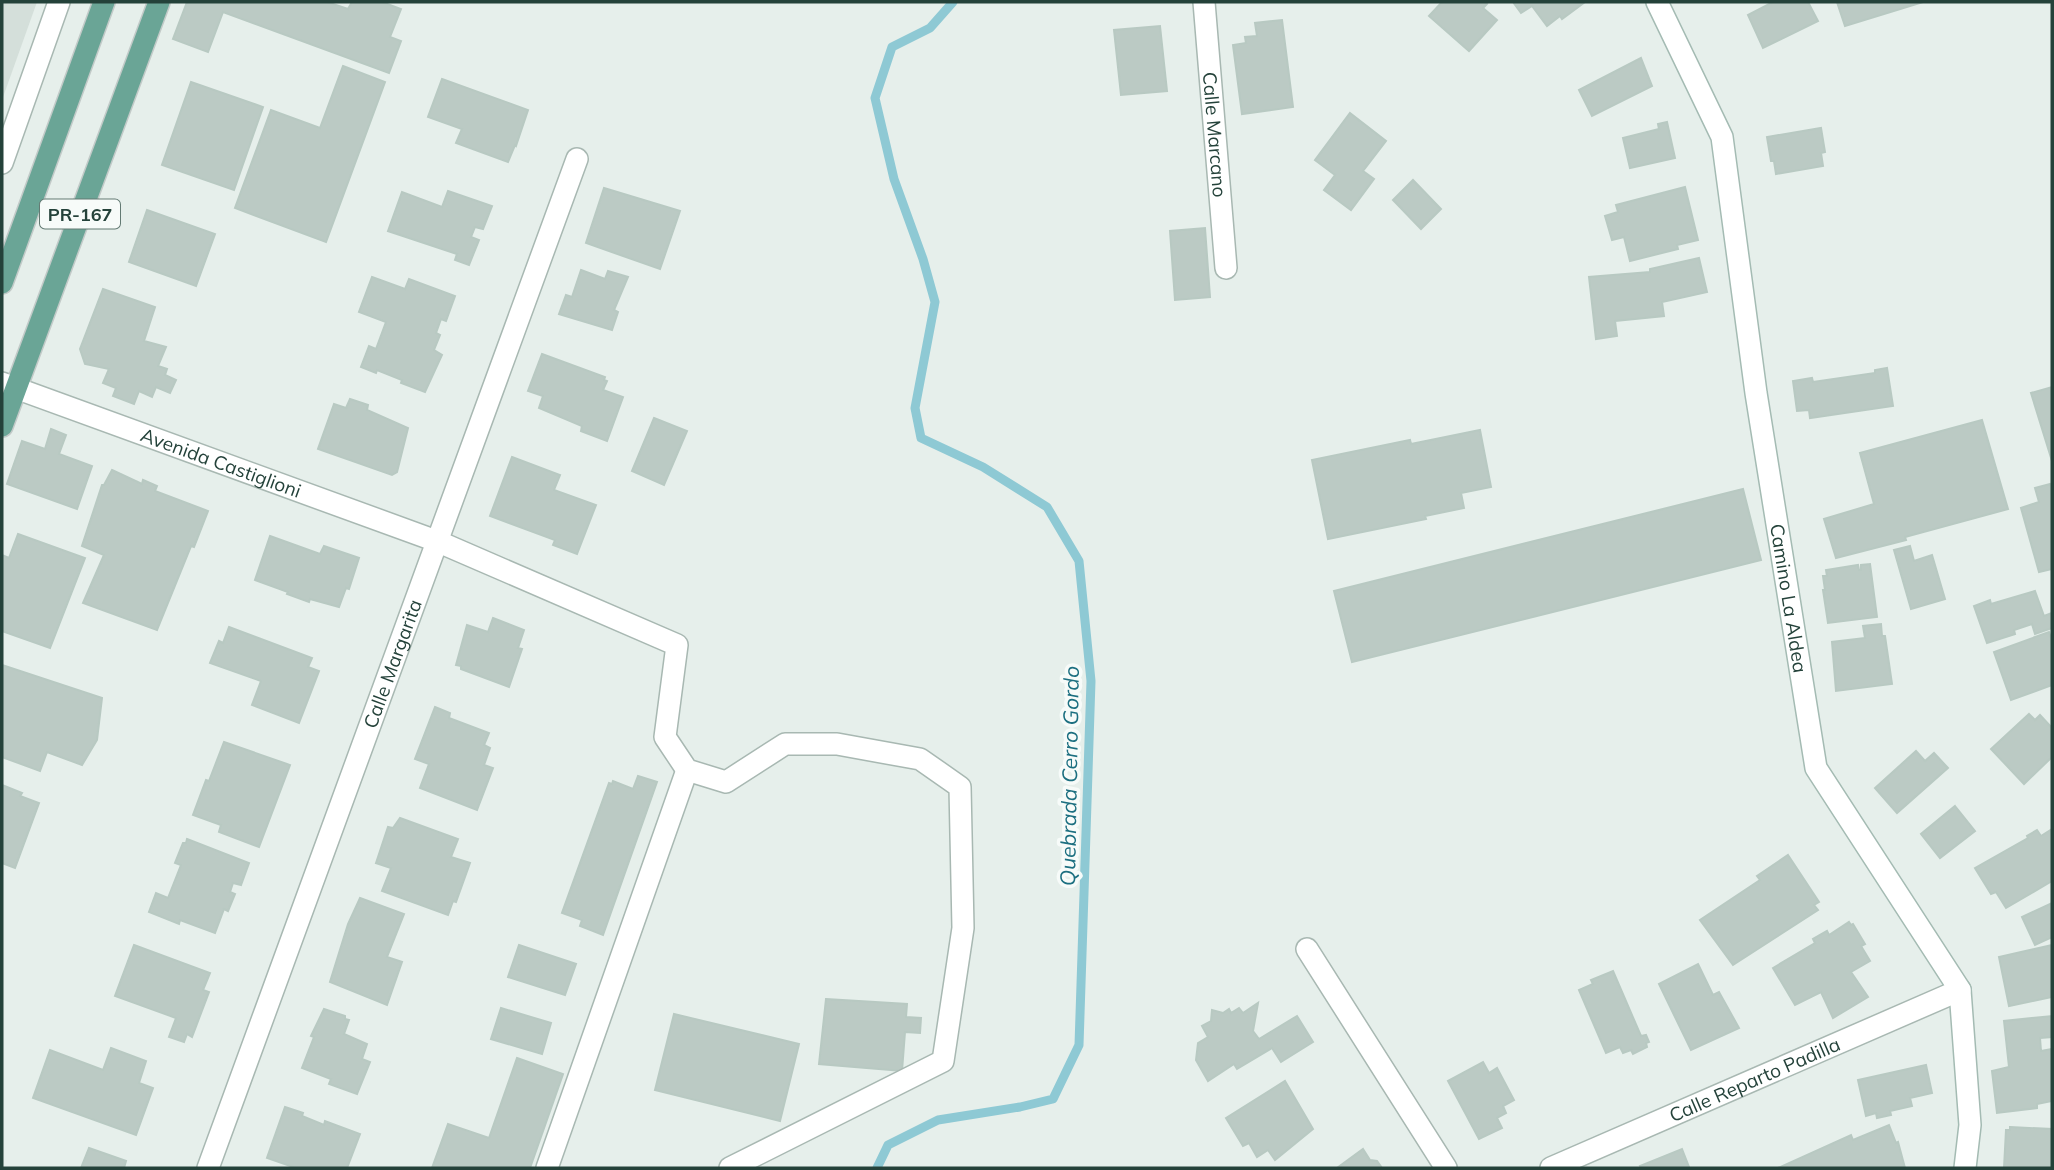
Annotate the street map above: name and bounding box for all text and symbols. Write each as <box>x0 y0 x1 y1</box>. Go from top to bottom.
street label: Calle Marcano <box>1198 71 1232 198</box>
road number: PR-167 <box>40 200 120 229</box>
street label: Avenida Castiglioni <box>137 423 304 503</box>
street label: Camino La Aldea <box>1765 522 1813 675</box>
street label: Calle Margarita <box>358 596 427 731</box>
water label: Quebrada Cerro Gordo <box>1054 666 1084 886</box>
street label: Calle Reparto Padilla <box>1665 1032 1844 1127</box>

